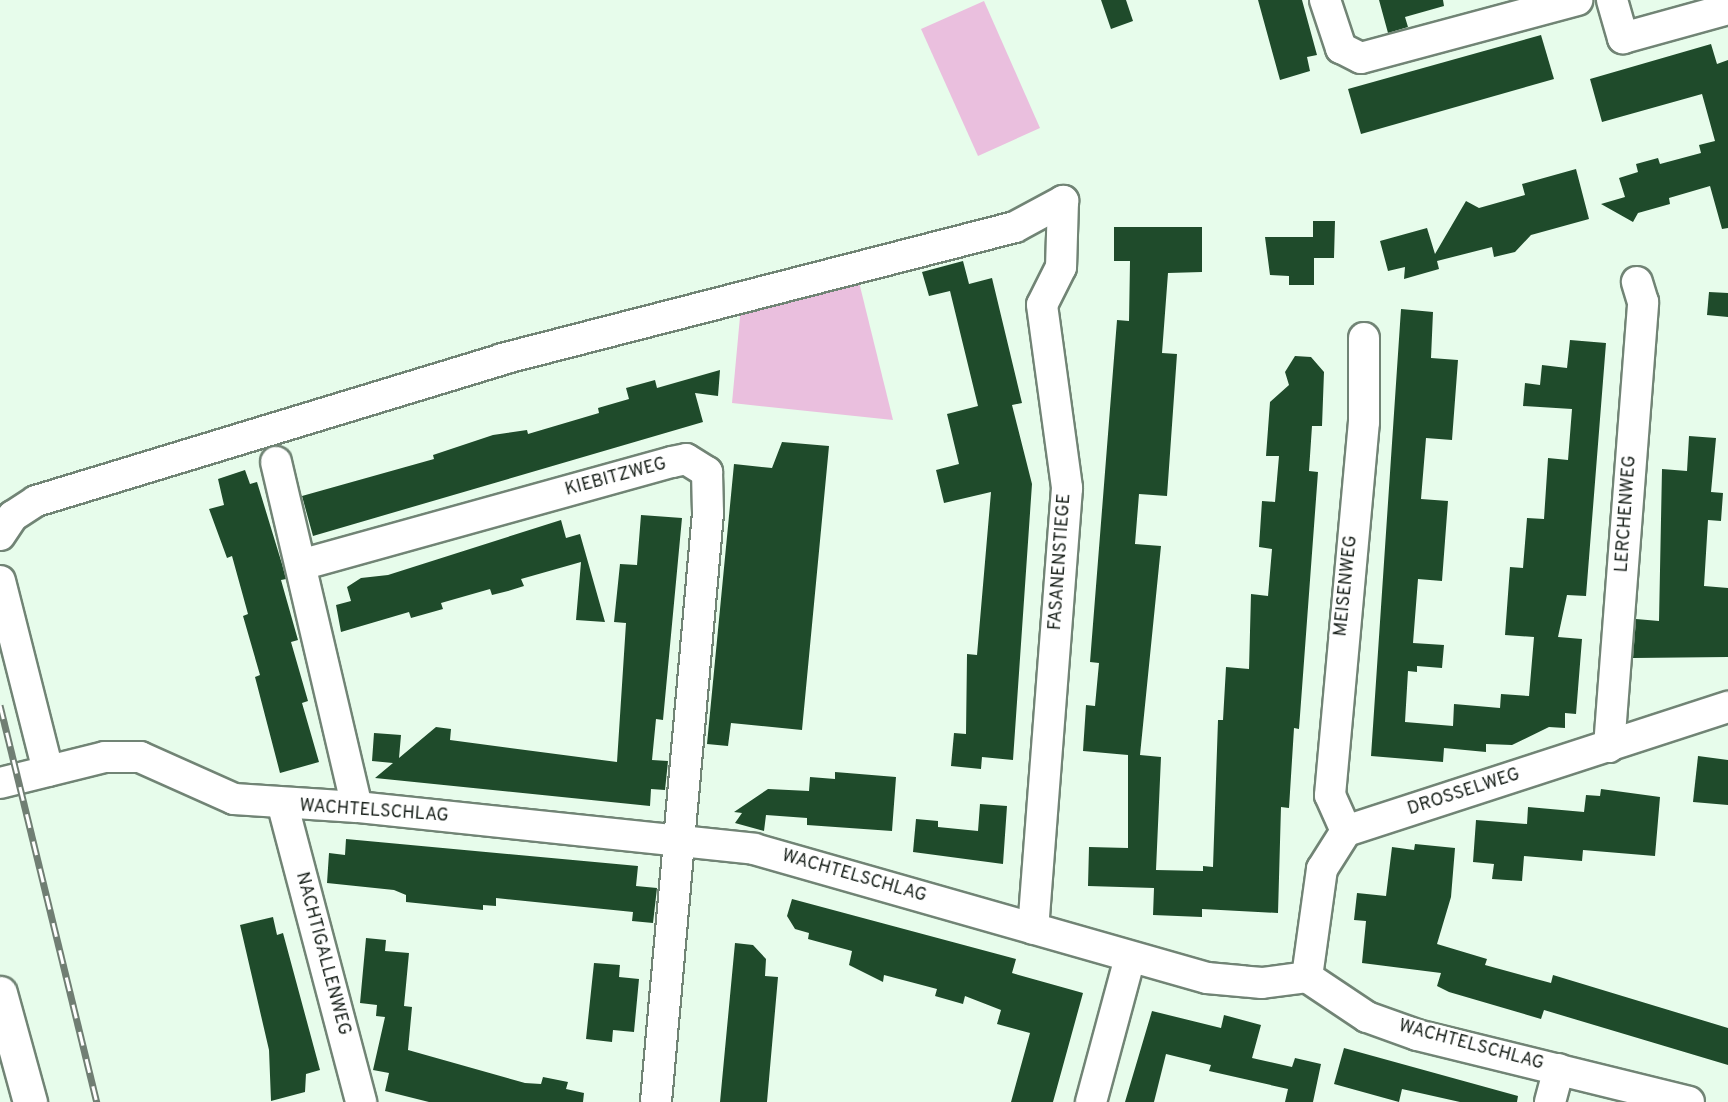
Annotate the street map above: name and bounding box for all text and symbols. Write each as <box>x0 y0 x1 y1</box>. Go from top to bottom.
street label: KIEBITZWEG <box>563 454 669 502</box>
street label: LERCHENWEG <box>1612 455 1642 573</box>
street label: FASANENSTIEGE <box>1045 493 1077 631</box>
street label: MEISENWEG <box>1331 534 1363 638</box>
street label: DROSSELWEG <box>1405 765 1523 821</box>
street label: WACHTELSCHLAG <box>299 796 449 828</box>
street label: WACHTELSCHLAG <box>779 846 929 908</box>
street label: NACHTIGALLENWEG <box>290 870 354 1038</box>
street label: WACHTELSCHLAG <box>1396 1016 1546 1076</box>

